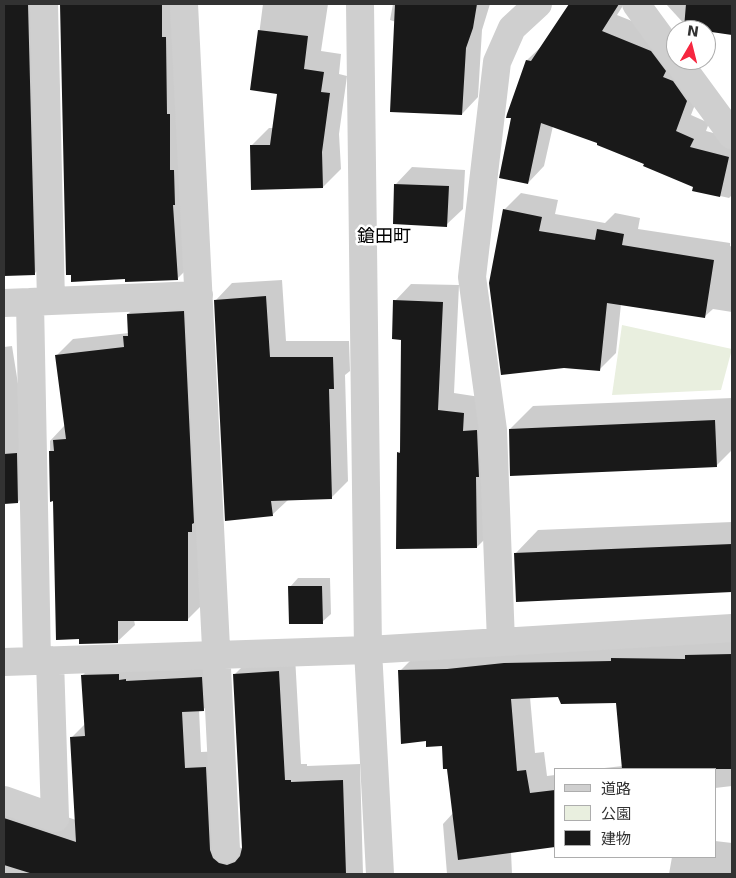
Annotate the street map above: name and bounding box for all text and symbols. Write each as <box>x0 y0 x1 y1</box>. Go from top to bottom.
north arrow <box>666 20 716 70</box>
text: N <box>686 22 700 40</box>
district label: 鎗田町 <box>357 226 411 248</box>
legend <box>554 768 716 858</box>
text: 道路 <box>601 780 631 798</box>
text: 公園 <box>601 805 631 823</box>
text: 建物 <box>601 830 631 848</box>

